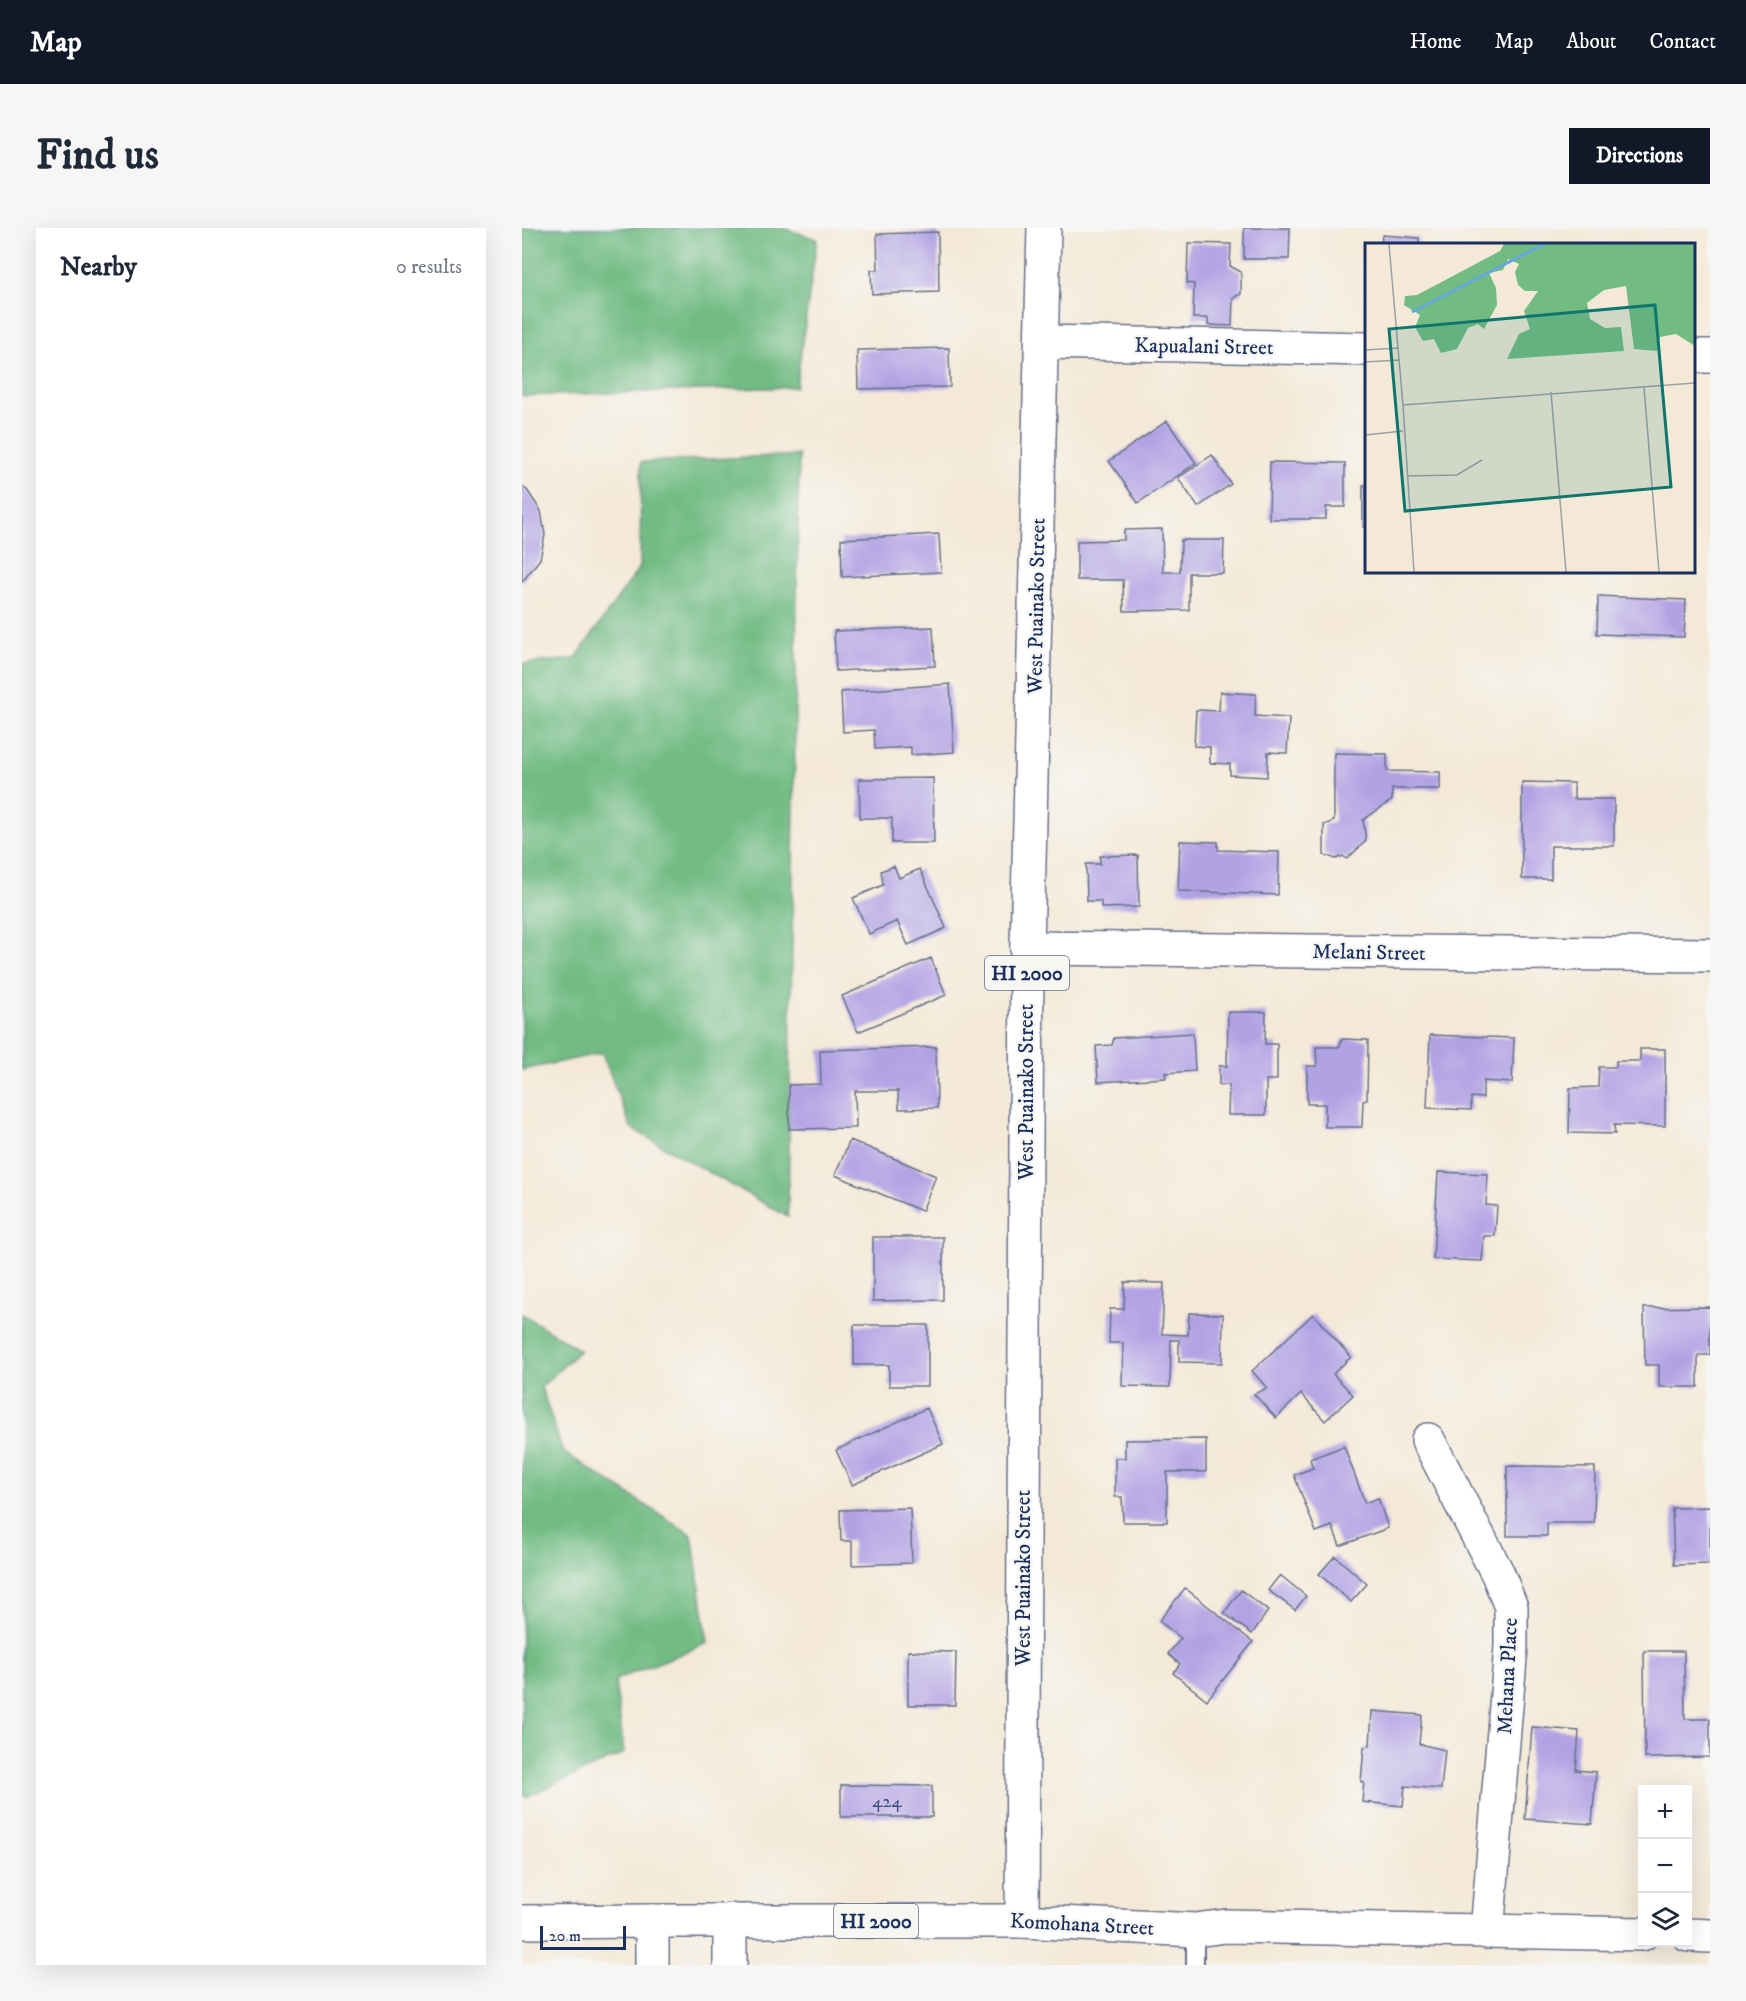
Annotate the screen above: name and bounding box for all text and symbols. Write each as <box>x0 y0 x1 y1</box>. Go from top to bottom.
text: Map <box>30 25 82 60</box>
text: Home <box>1410 29 1462 55</box>
text: Map <box>1495 29 1533 55</box>
text: About <box>1566 29 1617 55</box>
text: Contact <box>1650 29 1716 55</box>
button: Directions <box>1569 128 1710 184</box>
text: Find us <box>36 130 159 182</box>
inset map <box>1365 243 1695 573</box>
text: Nearby <box>60 251 137 284</box>
text: 0 results <box>396 255 462 280</box>
street label: Kapualani Street <box>1134 333 1274 361</box>
street label: West Puainako Street <box>1022 517 1052 695</box>
street label: Melani Street <box>1312 939 1426 967</box>
road number: HI 2000 <box>985 956 1069 990</box>
street label: West Puainako Street <box>1014 1004 1040 1181</box>
street label: West Puainako Street <box>1011 1490 1037 1667</box>
street label: Mehana Place <box>1492 1617 1524 1735</box>
map controls <box>1638 1785 1692 1947</box>
button: + <box>1638 1785 1692 1839</box>
house number: 424 <box>872 1791 902 1813</box>
button: − <box>1638 1839 1692 1893</box>
button: layers <box>1638 1893 1692 1947</box>
road number: HI 2000 <box>834 1904 918 1938</box>
street label: Komohana Street <box>1009 1908 1155 1942</box>
scale bar <box>540 1923 626 1950</box>
text: 20 m <box>549 1926 581 1946</box>

